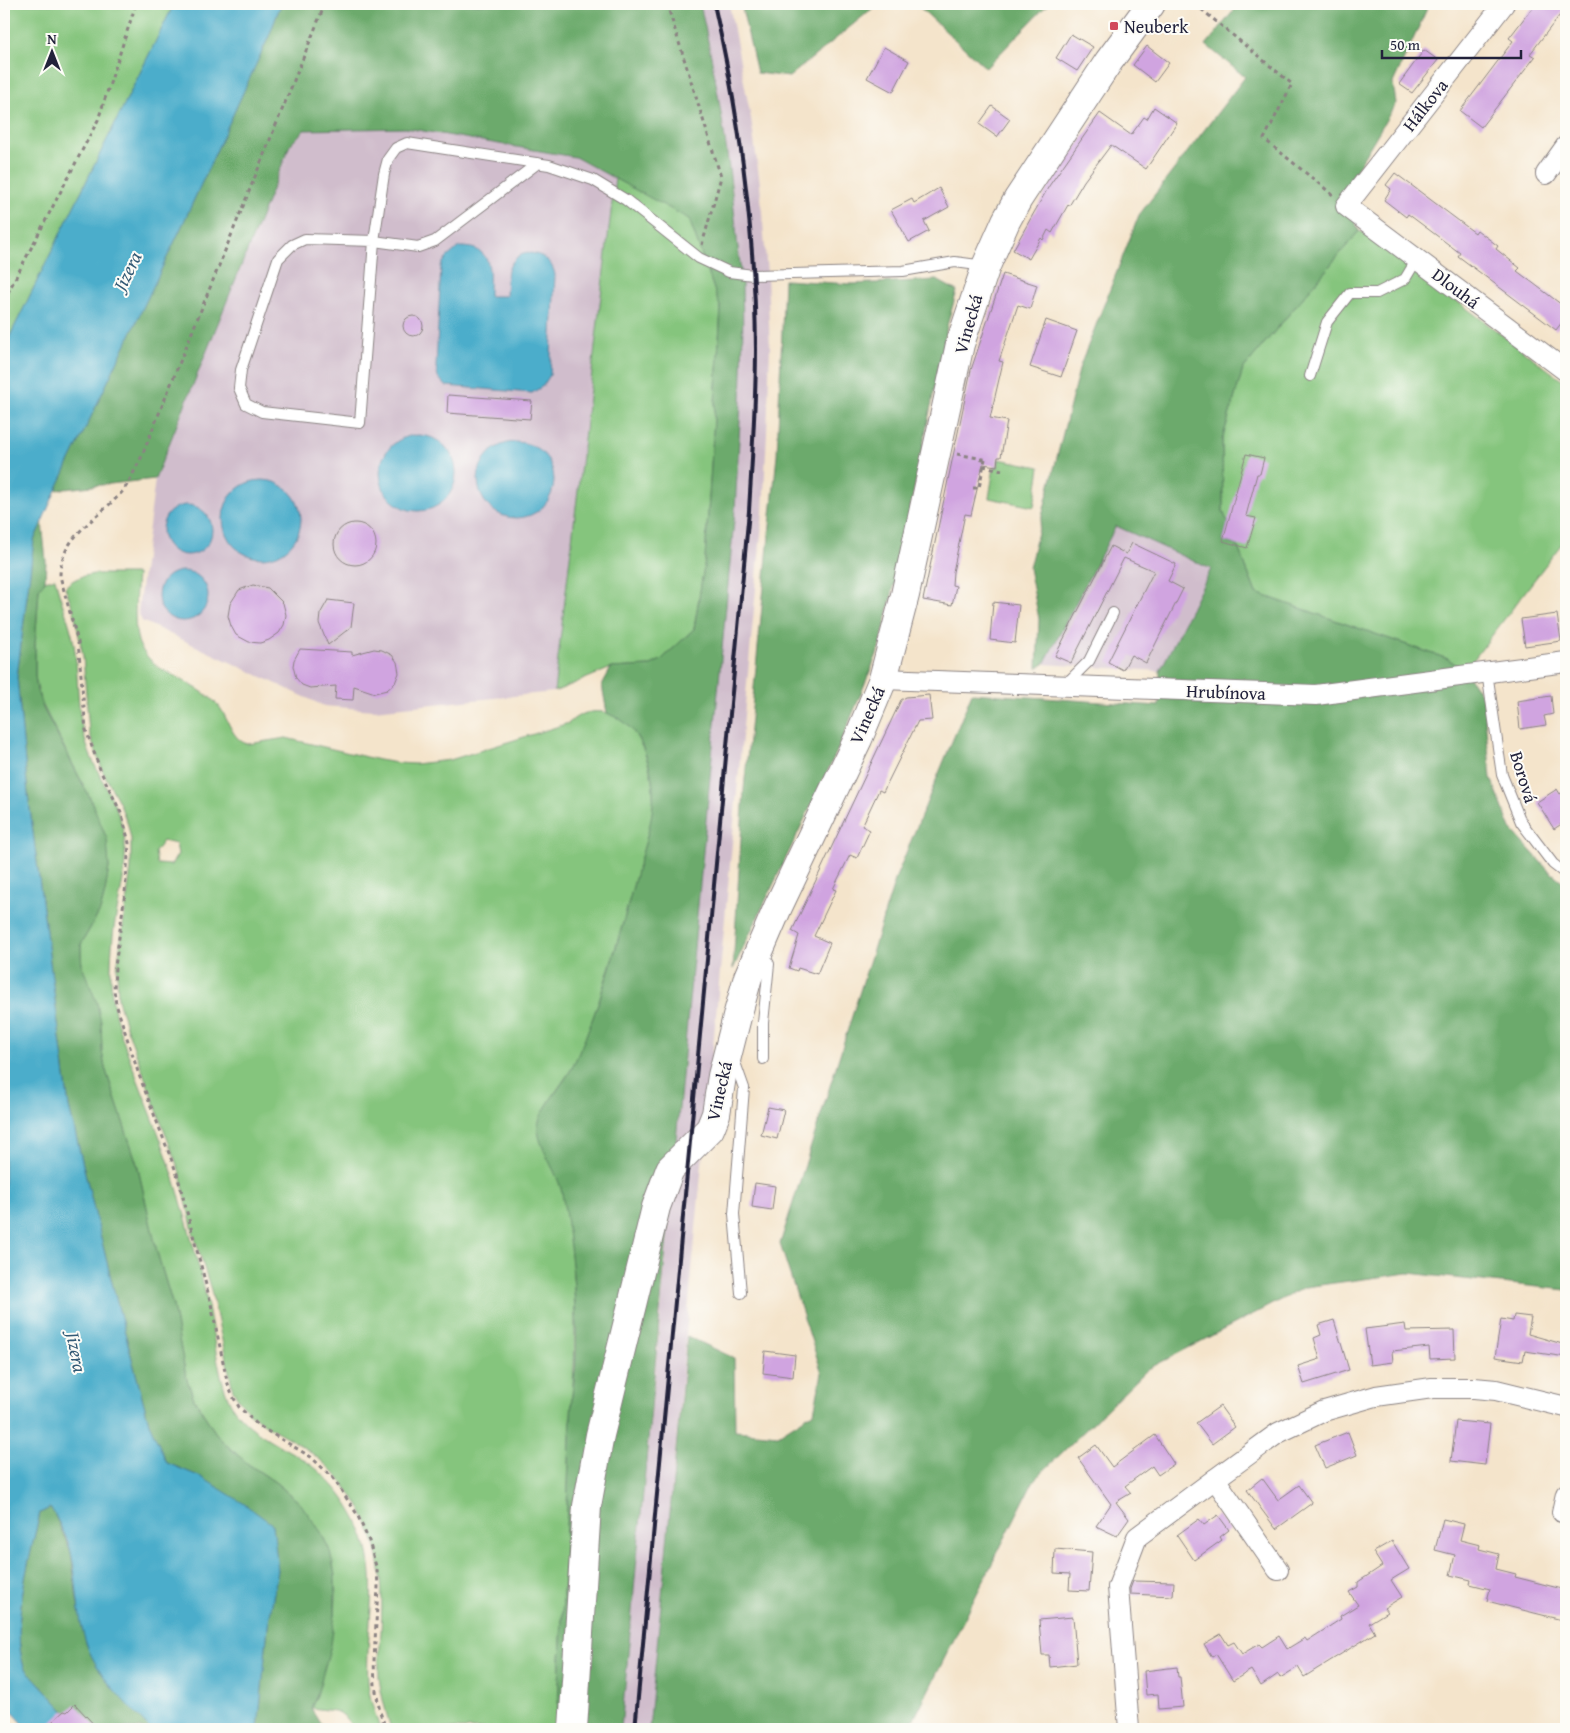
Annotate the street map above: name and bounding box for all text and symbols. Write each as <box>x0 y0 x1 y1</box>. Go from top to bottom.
place label: Neuberk <box>1124 13 1189 40</box>
marker: Neuberk <box>1108 20 1120 32</box>
north arrow <box>28 28 78 78</box>
scale bar <box>1382 28 1521 60</box>
text: N <box>47 29 57 49</box>
text: 50 m <box>1390 34 1421 55</box>
street label: Hálkova <box>1396 73 1454 137</box>
water label: Jizera <box>104 246 149 298</box>
street label: Dlouhá <box>1426 261 1486 315</box>
street label: Vinecká <box>947 291 989 357</box>
street label: Hrubínova <box>1186 677 1267 707</box>
street label: Vinecká <box>842 681 892 748</box>
street label: Borová <box>1503 748 1545 807</box>
street label: Vinecká <box>699 1058 739 1124</box>
water label: Jizera <box>59 1326 95 1375</box>

